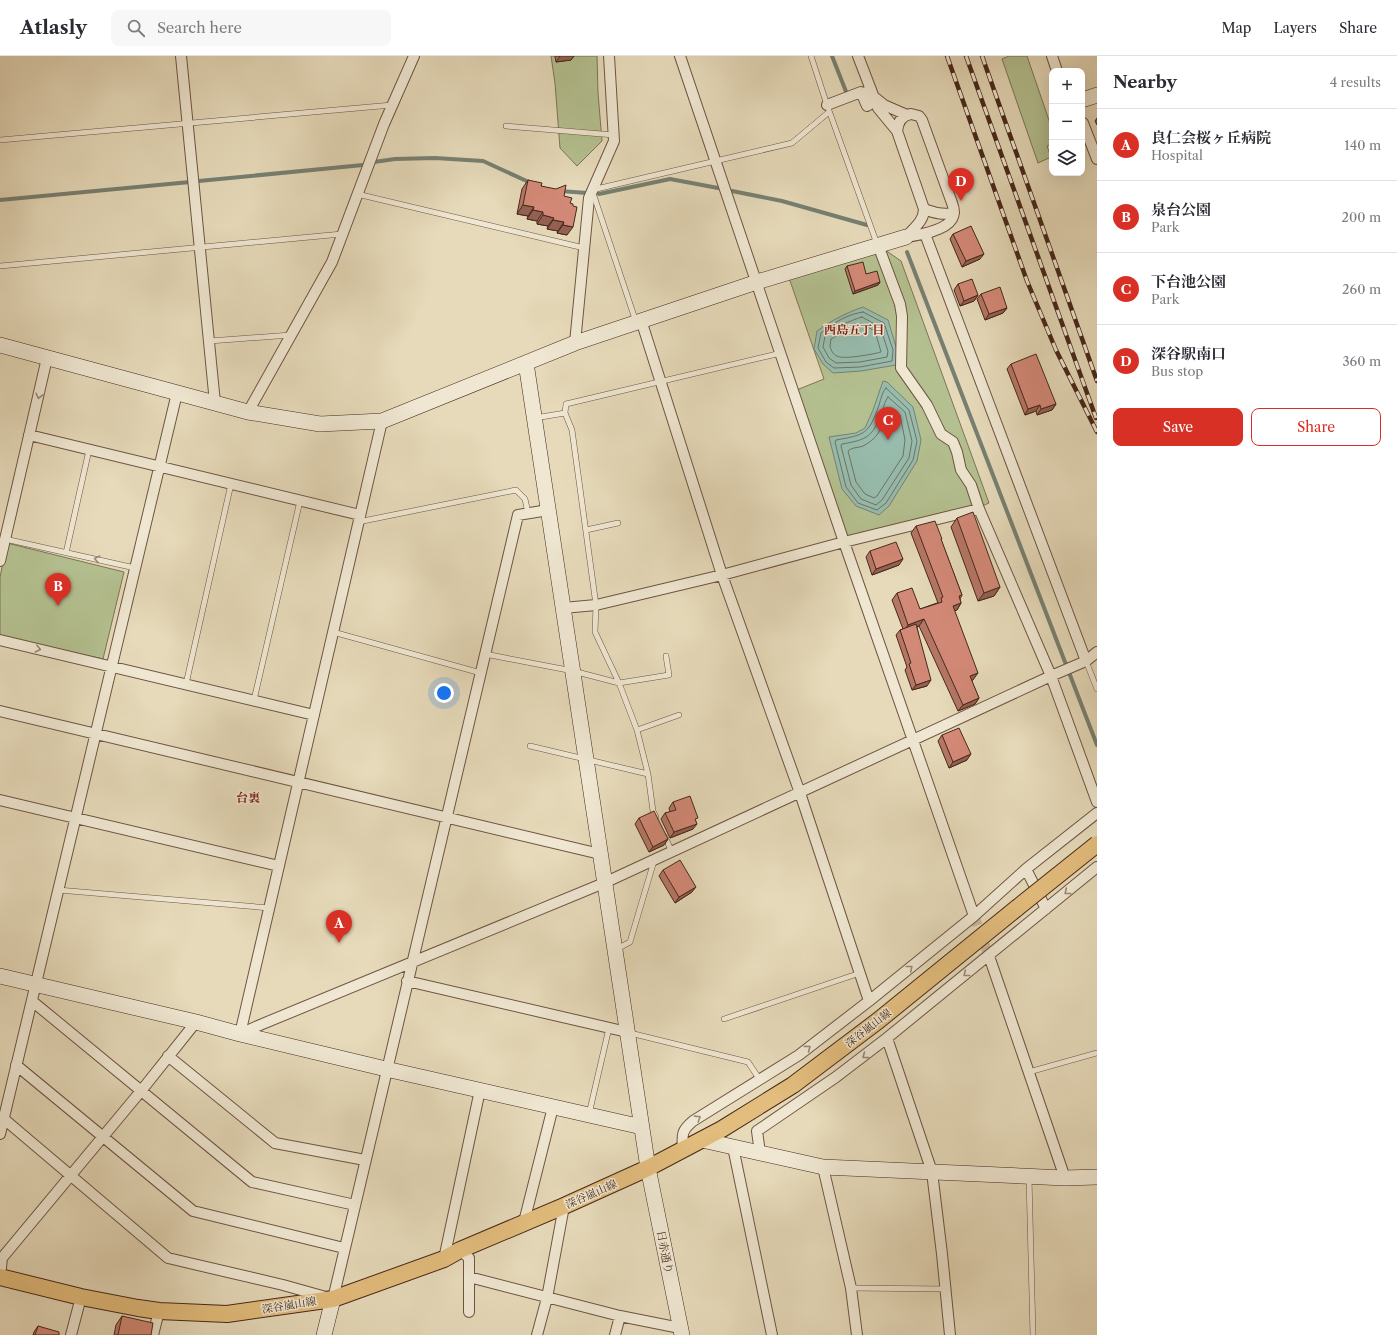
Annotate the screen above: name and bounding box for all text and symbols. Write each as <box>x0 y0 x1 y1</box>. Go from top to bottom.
search box <box>111 10 391 46</box>
text: Atlasly <box>20 16 87 39</box>
icon: search <box>125 17 147 39</box>
text: Search here <box>157 18 242 37</box>
text: Map <box>1221 19 1251 37</box>
text: Layers <box>1273 19 1317 37</box>
text: Share <box>1339 19 1377 37</box>
map controls <box>1049 68 1085 176</box>
button: + <box>1049 68 1085 104</box>
text: Nearby <box>1113 72 1177 92</box>
text: 4 results <box>1330 74 1381 90</box>
button: − <box>1049 104 1085 140</box>
text: 良仁会桜ヶ丘病院 <box>1151 128 1271 147</box>
text: A <box>1121 137 1131 153</box>
text: 140 m <box>1344 137 1381 153</box>
button: layers <box>1049 140 1085 176</box>
text: Hospital <box>1151 147 1203 163</box>
pin: D <box>948 168 974 201</box>
text: 泉台公園 <box>1151 200 1211 219</box>
text: B <box>1121 209 1131 225</box>
text: 200 m <box>1341 209 1381 225</box>
text: Park <box>1151 219 1179 235</box>
text: 下台池公園 <box>1151 272 1226 291</box>
text: C <box>1121 281 1131 297</box>
text: 260 m <box>1342 281 1381 297</box>
text: Park <box>1151 291 1179 307</box>
district label: 西島五丁目 <box>824 322 884 337</box>
text: 深谷駅南口 <box>1151 344 1226 363</box>
text: D <box>1120 353 1132 369</box>
text: 360 m <box>1342 353 1381 369</box>
text: Bus stop <box>1151 363 1203 379</box>
one-way arrow <box>35 393 43 399</box>
pin: C <box>875 407 901 440</box>
button: Save <box>1113 408 1243 446</box>
button: Share <box>1251 408 1381 446</box>
one-way arrow <box>94 556 100 564</box>
pin: B <box>45 573 71 606</box>
one-way arrow <box>35 644 41 652</box>
your location <box>434 683 454 703</box>
district label: 台裏 <box>236 790 260 805</box>
one-way arrow <box>1064 887 1071 894</box>
pin: A <box>326 910 352 943</box>
one-way arrow <box>905 966 912 973</box>
one-way arrow <box>964 970 971 977</box>
street label: 深谷嵐山線 <box>842 1006 894 1050</box>
one-way arrow <box>803 1046 810 1053</box>
one-way arrow <box>862 1051 869 1058</box>
one-way arrow <box>694 1116 701 1123</box>
street label: 深谷嵐山線 <box>563 1176 619 1212</box>
street label: 日赤通り <box>654 1229 676 1275</box>
street label: 深谷嵐山線 <box>261 1294 317 1316</box>

